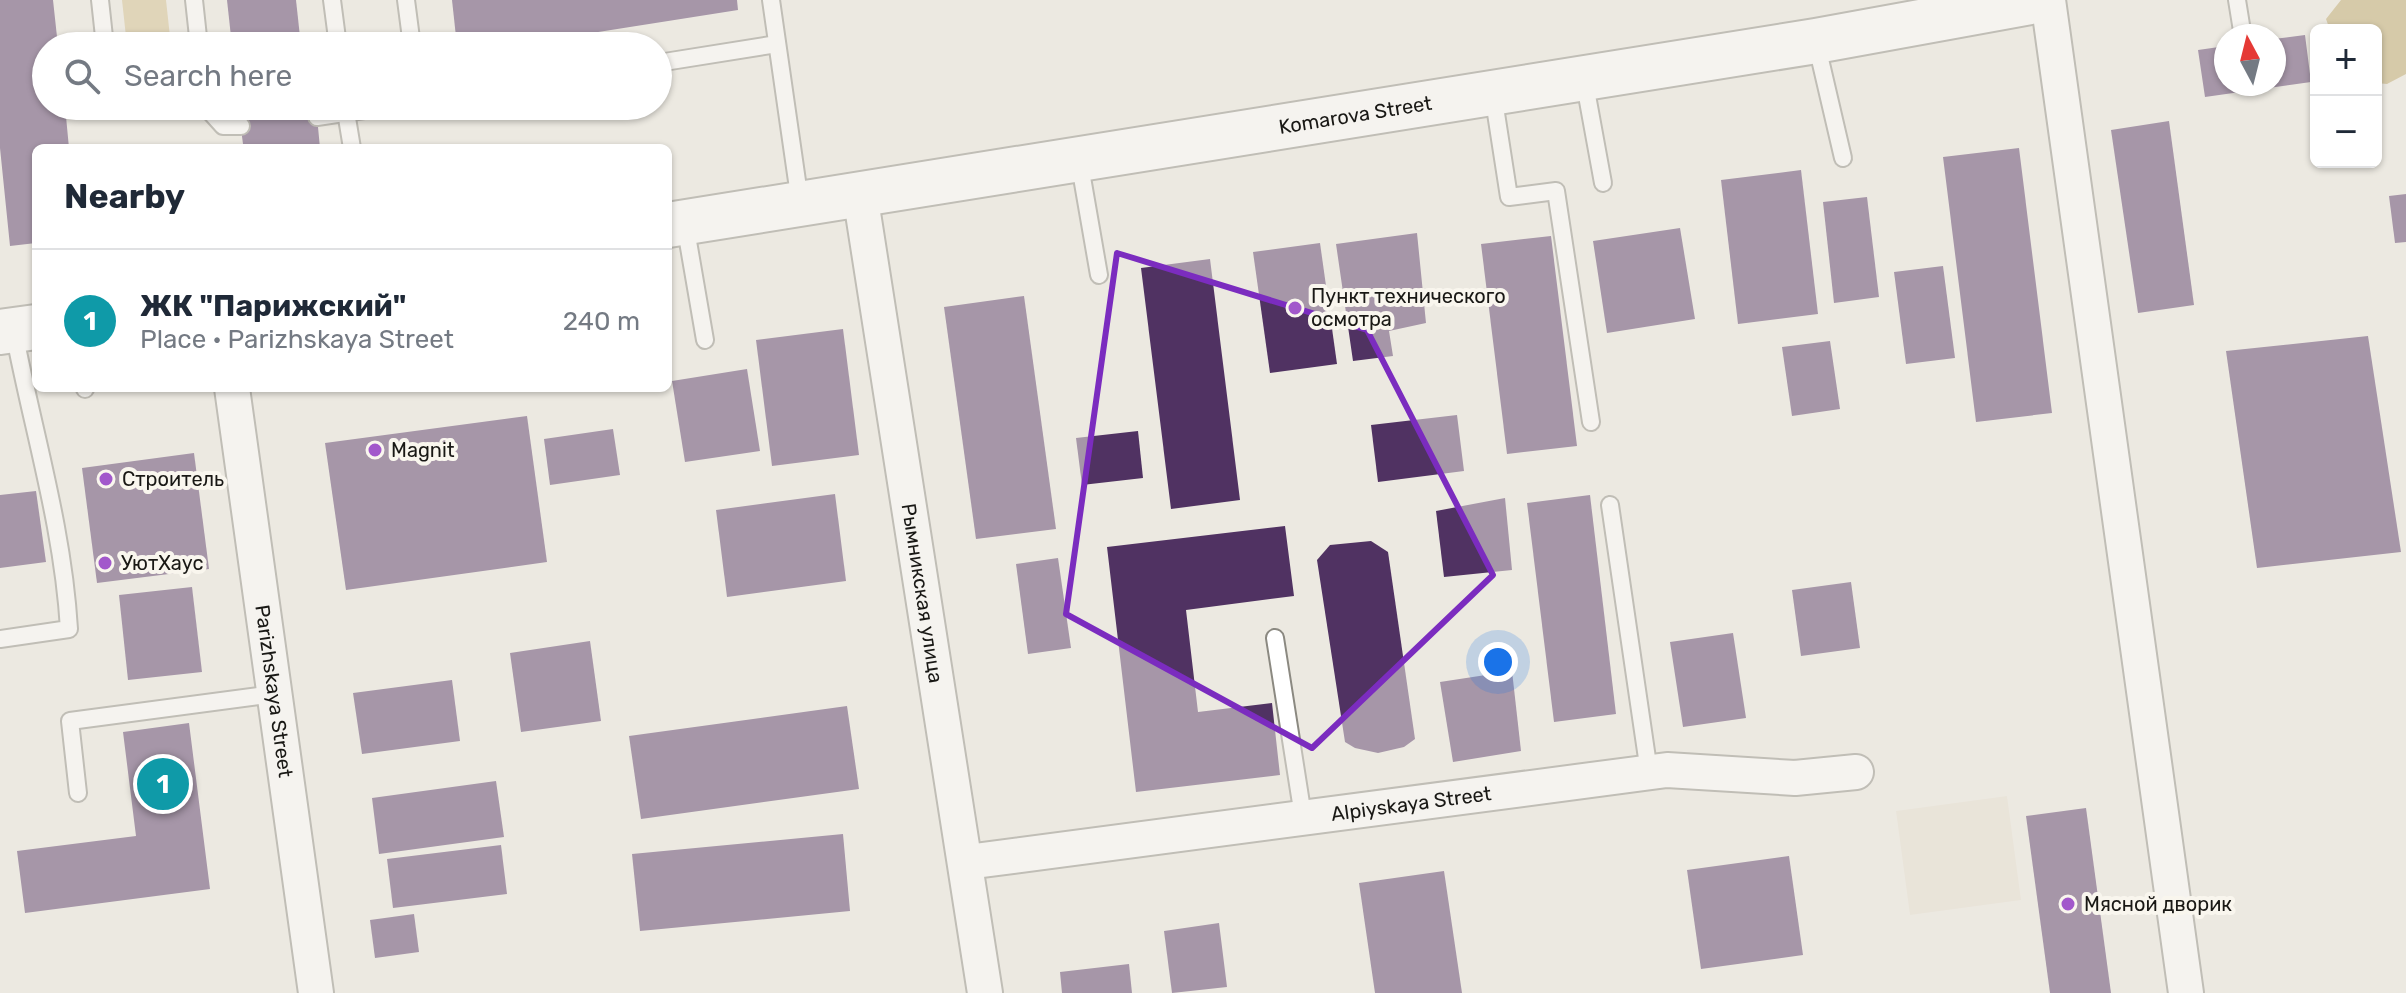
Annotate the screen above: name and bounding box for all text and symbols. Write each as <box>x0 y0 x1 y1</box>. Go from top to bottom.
north arrow <box>2214 24 2286 96</box>
map controls <box>2310 24 2382 168</box>
button: + <box>2310 24 2382 96</box>
search box <box>32 32 672 120</box>
icon: search <box>60 54 104 98</box>
text: Search here <box>124 58 292 94</box>
street label: Komarova Street <box>1277 91 1434 139</box>
button: − <box>2310 96 2382 168</box>
text: Nearby <box>64 176 185 217</box>
place label: Пункт технического осмотра <box>1311 284 1506 331</box>
text: ЖК "Парижский" <box>140 288 406 324</box>
marker: Пункт технического осмотра <box>1286 299 1304 317</box>
text: 1 <box>84 306 96 337</box>
text: 240 m <box>563 306 640 337</box>
text: Place · Parizhskaya Street <box>140 324 454 355</box>
place label: Magnit <box>391 438 455 462</box>
marker: Magnit <box>366 441 384 459</box>
place label: Строитель <box>122 467 224 491</box>
marker: Строитель <box>97 470 115 488</box>
street label: Рымникская улица <box>897 502 948 685</box>
place label: УютХаус <box>121 551 203 575</box>
marker: УютХаус <box>96 554 114 572</box>
street label: Parizhskaya Street <box>250 603 298 779</box>
your location <box>1478 642 1518 682</box>
pin: 1 <box>137 754 189 814</box>
street label: Alpiyskaya Street <box>1330 781 1493 826</box>
place label: Мясной дворик <box>2084 892 2232 916</box>
marker: Мясной дворик <box>2059 895 2077 913</box>

